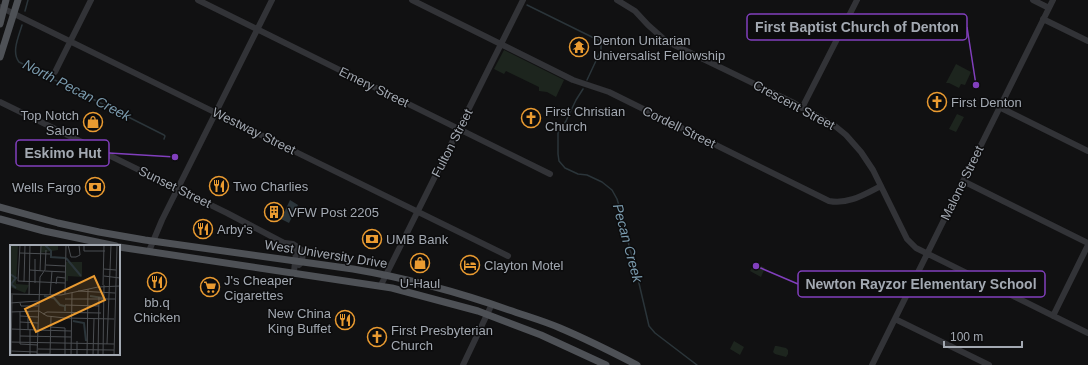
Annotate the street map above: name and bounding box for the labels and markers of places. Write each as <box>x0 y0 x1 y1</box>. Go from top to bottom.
callout: First Baptist Church of Denton <box>747 14 967 40</box>
place label: Denton Unitarian Universalist Fellowship <box>593 33 725 63</box>
temple icon: Denton Unitarian Universalist Fellowship <box>568 36 590 58</box>
church icon: First Denton <box>926 91 948 113</box>
place label: First Denton <box>951 95 1022 110</box>
place label: First Christian Church <box>545 104 625 134</box>
church icon: First Christian Church <box>520 107 542 129</box>
place label: Top Notch Salon <box>20 108 79 138</box>
shop icon: Top Notch Salon <box>82 111 104 133</box>
callout: Eskimo Hut <box>16 140 109 166</box>
restaurant icon: Two Charlies <box>208 175 230 197</box>
bank icon: Wells Fargo <box>84 176 106 198</box>
place label: Two Charlies <box>233 179 309 194</box>
place label: Wells Fargo <box>12 180 81 195</box>
building icon: VFW Post 2205 <box>263 201 285 223</box>
place label: VFW Post 2205 <box>288 205 379 220</box>
restaurant icon: Arby's <box>192 218 214 240</box>
place label: Arby's <box>217 222 253 237</box>
bank icon: UMB Bank <box>361 228 383 250</box>
place label: UMB Bank <box>386 232 449 247</box>
shop icon: U-Haul <box>409 252 431 274</box>
hotel icon: Clayton Motel <box>459 254 481 276</box>
place label: Clayton Motel <box>484 258 564 273</box>
restaurant icon: bb.q Chicken <box>146 271 168 293</box>
callout: Newton Rayzor Elementary School <box>798 271 1045 297</box>
place label: J's Cheaper Cigarettes <box>224 273 294 303</box>
supermarket icon: J's Cheaper Cigarettes <box>199 276 221 298</box>
place label: U-Haul <box>400 276 440 291</box>
place label: bb.q Chicken <box>134 295 180 325</box>
place label: New China King Buffet <box>267 306 332 336</box>
restaurant icon: New China King Buffet <box>334 309 356 331</box>
place label: First Presbyterian Church <box>391 323 493 353</box>
church icon: First Presbyterian Church <box>366 326 388 348</box>

